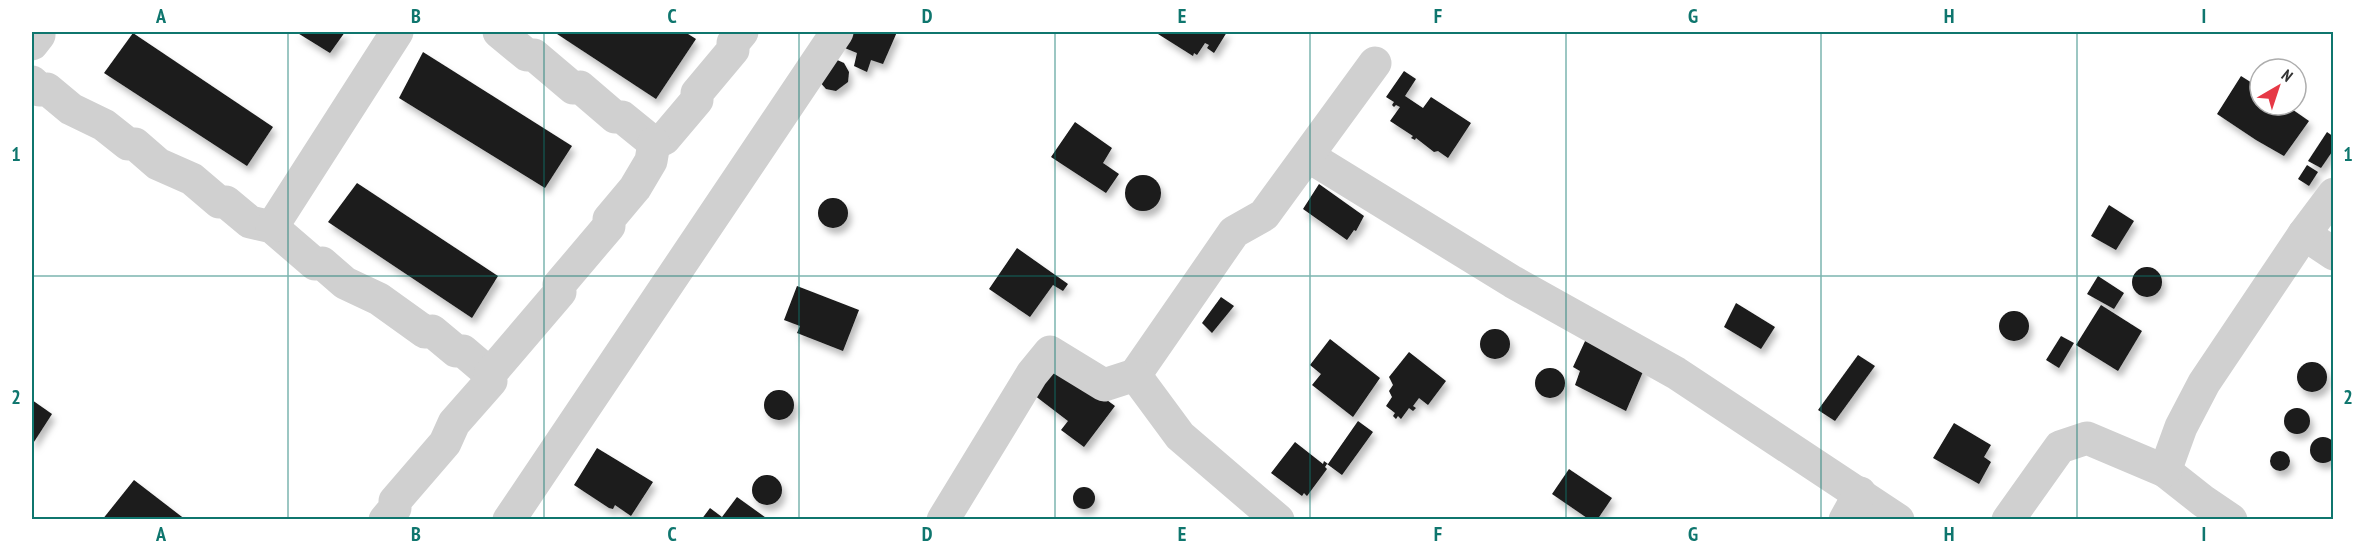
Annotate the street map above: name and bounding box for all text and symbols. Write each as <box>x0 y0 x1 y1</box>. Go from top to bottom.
text: A <box>155 3 167 29</box>
text: B <box>411 3 421 29</box>
text: C <box>667 3 677 29</box>
text: D <box>922 3 933 29</box>
text: E <box>1178 3 1186 29</box>
text: F <box>1434 3 1442 29</box>
text: G <box>1688 3 1698 29</box>
text: H <box>1944 3 1954 29</box>
text: I <box>2202 3 2206 29</box>
north arrow <box>2248 57 2308 117</box>
text: N <box>2278 65 2297 86</box>
text: 1 <box>11 141 21 167</box>
text: 1 <box>2343 141 2353 167</box>
text: 2 <box>11 384 21 410</box>
text: 2 <box>2343 384 2353 410</box>
text: A <box>155 521 167 547</box>
text: B <box>411 521 421 547</box>
text: C <box>667 521 677 547</box>
text: D <box>922 521 933 547</box>
text: E <box>1178 521 1186 547</box>
text: F <box>1434 521 1442 547</box>
text: G <box>1688 521 1698 547</box>
text: H <box>1944 521 1954 547</box>
text: I <box>2202 521 2206 547</box>

